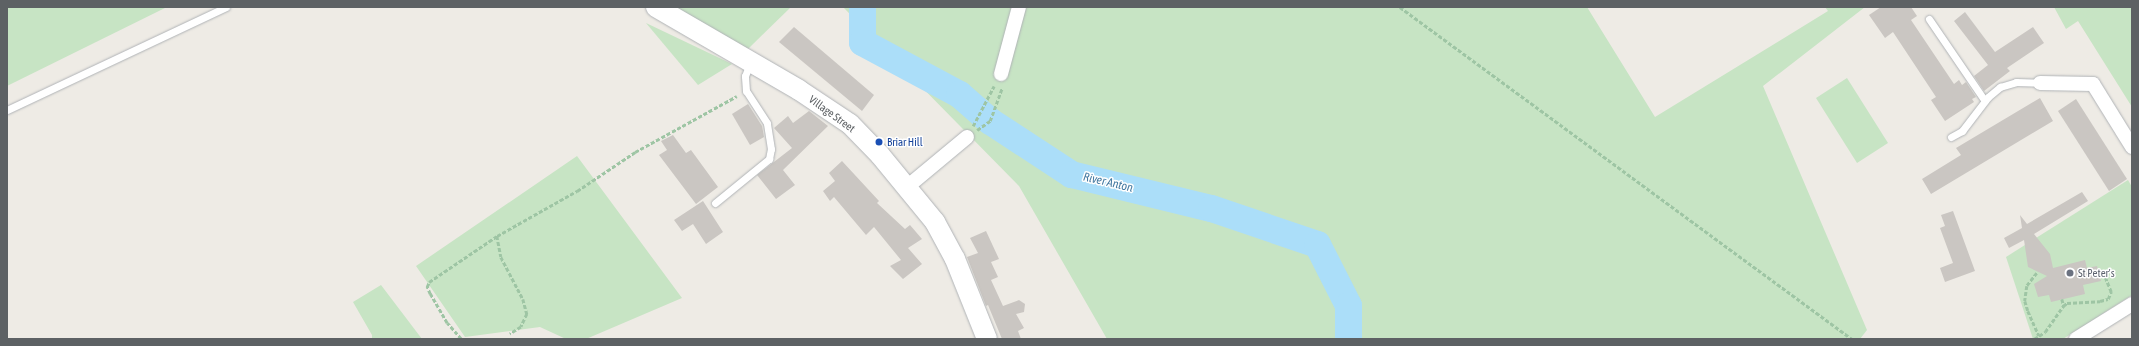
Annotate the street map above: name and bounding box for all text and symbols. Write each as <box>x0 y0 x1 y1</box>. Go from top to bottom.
street label: Village Street <box>806 93 858 135</box>
place label: Briar Hill <box>887 135 923 149</box>
marker: Briar Hill <box>874 137 884 147</box>
water label: River Anton <box>1082 170 1134 196</box>
place label: St Peter's <box>2078 266 2115 280</box>
marker: St Peter's <box>2065 268 2075 278</box>

